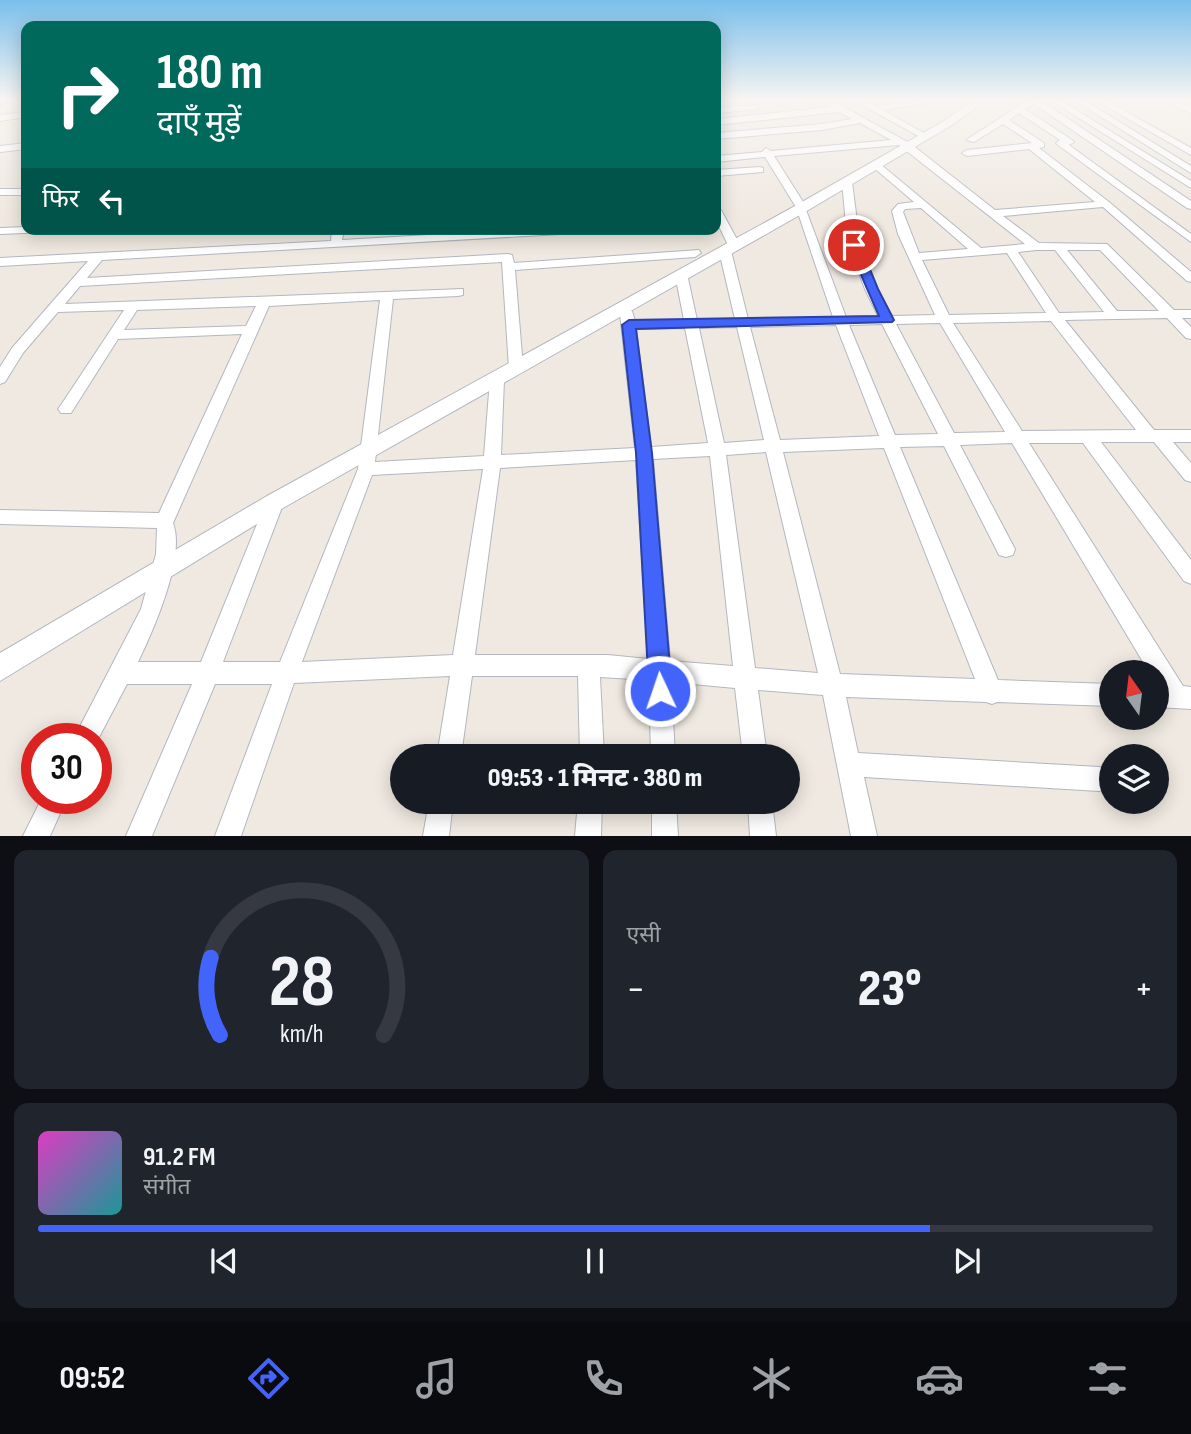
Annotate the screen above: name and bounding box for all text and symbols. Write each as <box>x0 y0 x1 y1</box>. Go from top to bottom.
text: 180 m <box>157 44 263 103</box>
icon: right <box>42 49 133 140</box>
text: दाएँ मुड़ें <box>157 104 241 143</box>
icon: left <box>93 182 131 220</box>
text: फिर <box>42 184 79 215</box>
pin <box>824 215 884 275</box>
icon: arrive <box>835 226 873 264</box>
position arrow <box>623 654 697 728</box>
north arrow <box>1099 660 1169 730</box>
map controls <box>1099 660 1169 814</box>
speed limit sign: 30 <box>21 723 112 814</box>
button: layers <box>1099 744 1169 814</box>
text: 09:53 · 1 मिनट · 380 m <box>488 763 702 794</box>
text: एसी <box>627 921 661 949</box>
text: 28 <box>268 940 334 1028</box>
text: 23° <box>858 958 922 1021</box>
text: − <box>627 967 645 1012</box>
text: + <box>1134 967 1153 1012</box>
text: km/h <box>280 1019 323 1050</box>
text: 91.2 FM <box>143 1142 215 1173</box>
text: संगीत <box>143 1173 191 1201</box>
icon: previous <box>205 1242 243 1280</box>
icon: pause <box>576 1242 614 1280</box>
icon: next <box>948 1242 986 1280</box>
icon: directions <box>244 1354 293 1403</box>
icon: music <box>412 1354 461 1403</box>
icon: phone <box>579 1354 628 1403</box>
icon: climate <box>747 1354 796 1403</box>
icon: car <box>915 1354 964 1403</box>
icon: filters <box>1083 1354 1132 1403</box>
text: 09:52 <box>59 1359 125 1398</box>

